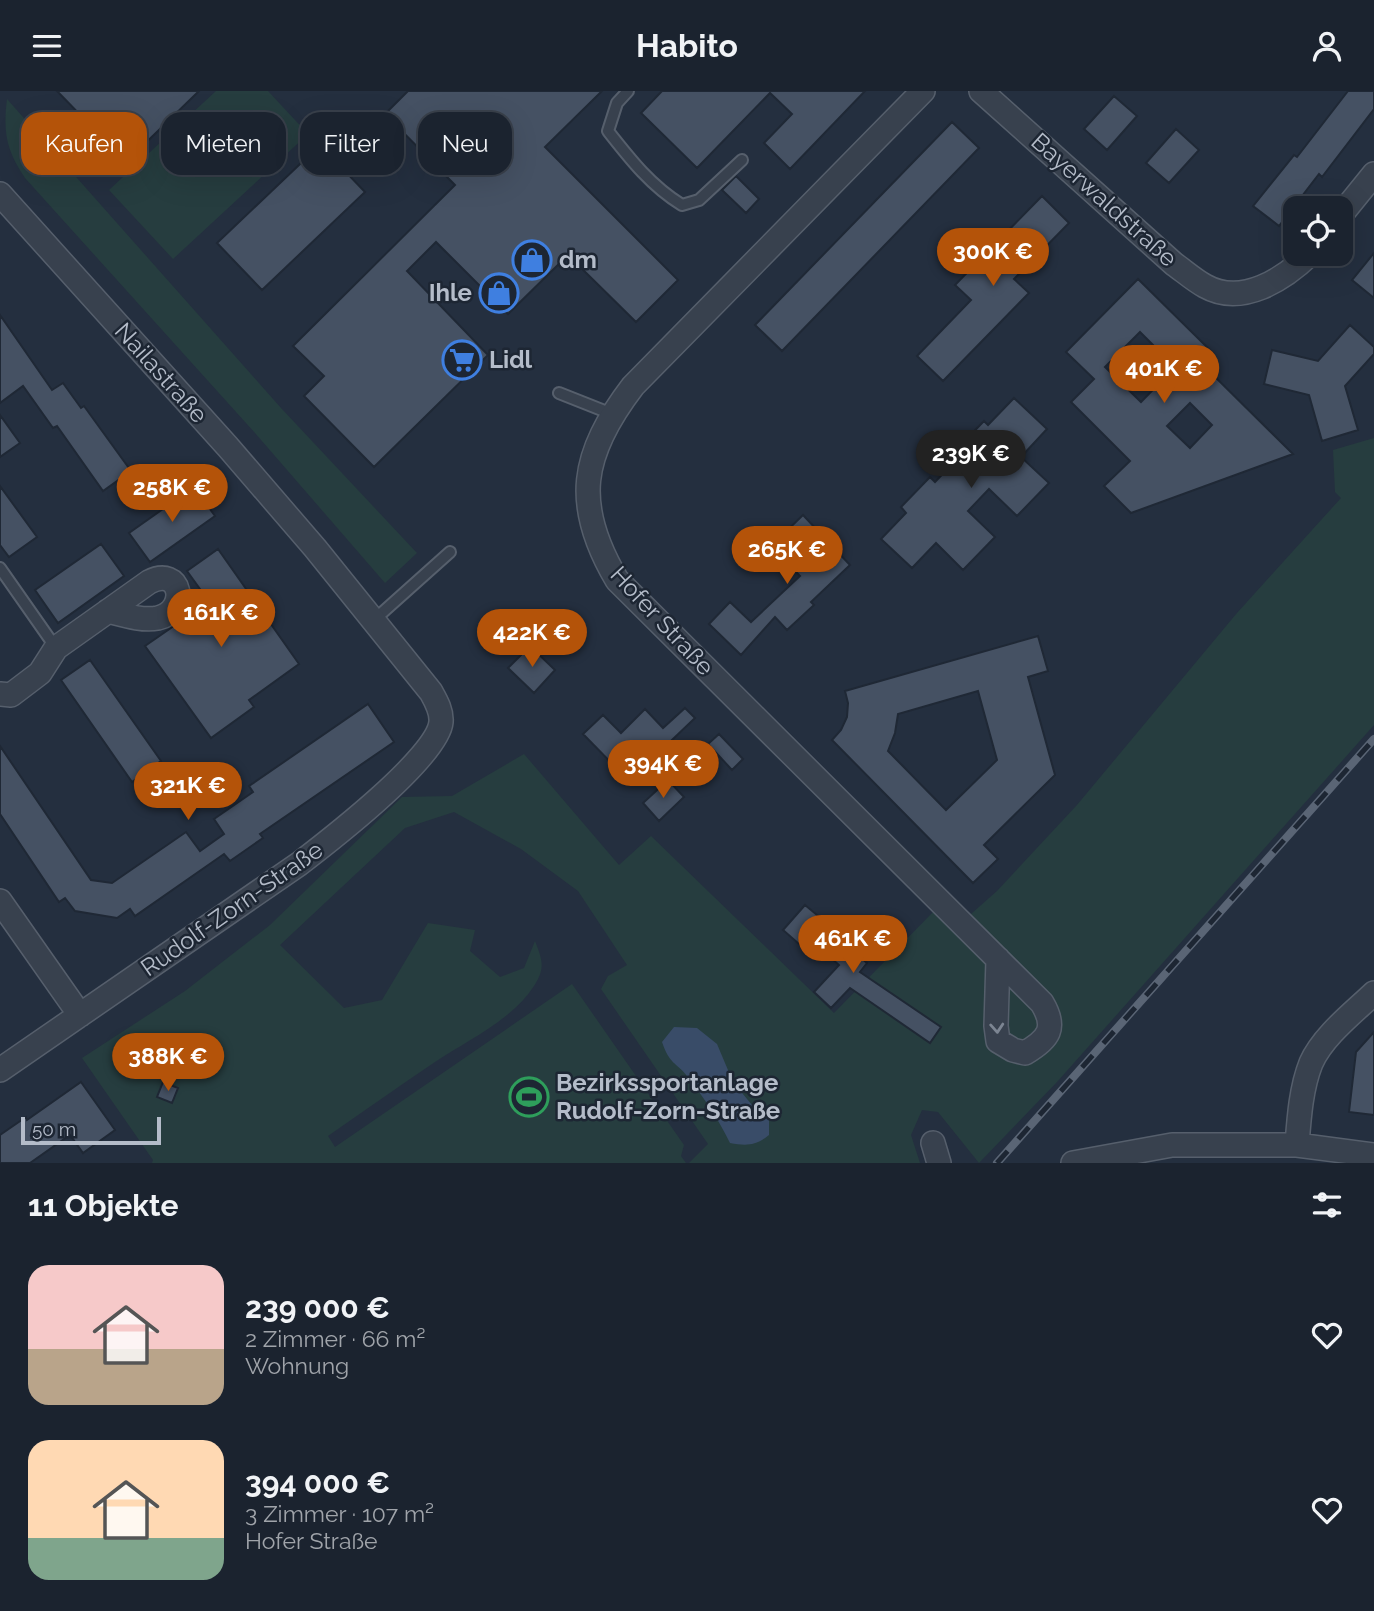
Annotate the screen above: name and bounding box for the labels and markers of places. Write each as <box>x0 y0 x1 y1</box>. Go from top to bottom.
pin: 300K € <box>936 229 1050 288</box>
shop icon: dm <box>511 239 553 281</box>
place label: dm <box>559 245 597 274</box>
shop icon: Ihle <box>478 272 520 314</box>
place label: Ihle <box>429 278 472 307</box>
supermarket icon: Lidl <box>441 339 483 381</box>
place label: Lidl <box>489 345 533 374</box>
pin: 401K € <box>1107 345 1221 405</box>
pin: 239K € <box>914 431 1028 490</box>
pin: 258K € <box>115 465 229 524</box>
pin: 265K € <box>730 526 844 586</box>
pin: 161K € <box>164 589 278 649</box>
pin: 422K € <box>475 609 589 669</box>
pin: 394K € <box>606 741 720 800</box>
pin: 321K € <box>131 763 245 822</box>
pin: 461K € <box>796 915 910 975</box>
pin: 388K € <box>111 1033 225 1093</box>
place label: Bezirkssportanlage Rudolf-Zorn-Straße <box>556 1068 780 1125</box>
sports icon: Bezirkssportanlage Rudolf-Zorn-Straße <box>508 1076 550 1118</box>

